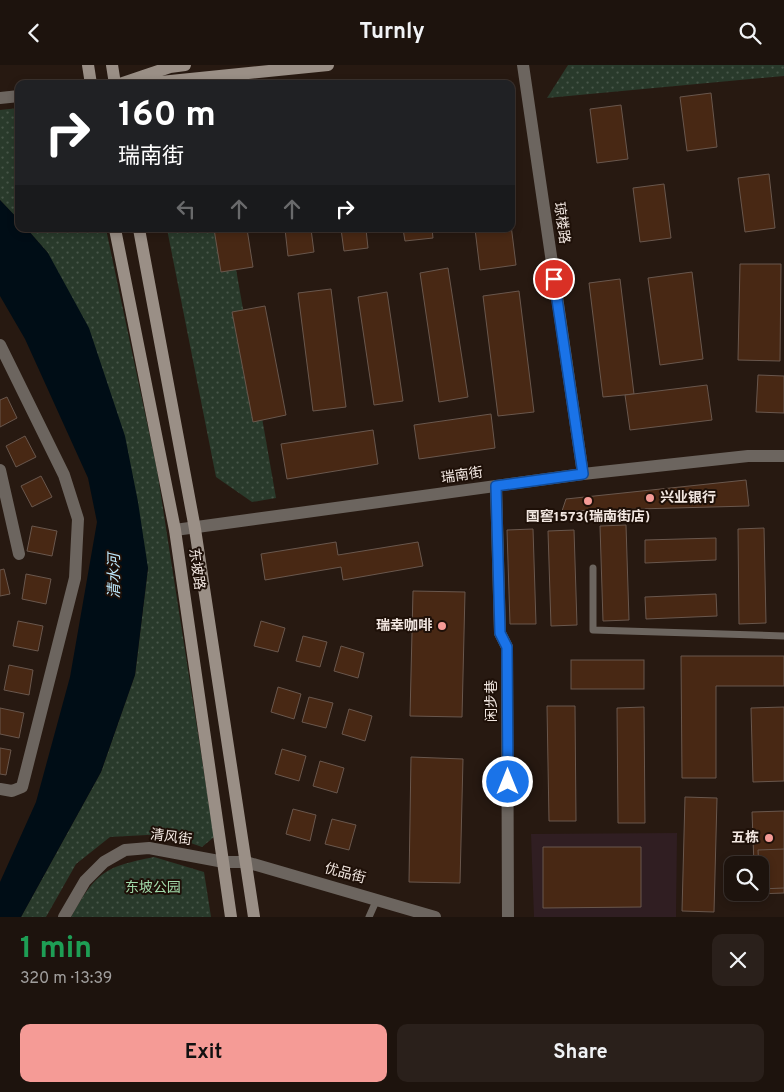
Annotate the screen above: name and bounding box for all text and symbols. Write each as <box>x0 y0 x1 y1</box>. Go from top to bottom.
icon: back <box>20 19 48 47</box>
text: Turnly <box>359 19 425 46</box>
icon: search <box>736 19 764 47</box>
text: 160 m <box>118 94 216 138</box>
icon: right <box>35 100 100 165</box>
text: 瑞南街 <box>118 144 184 171</box>
icon: left <box>172 195 200 223</box>
icon: ahead <box>225 195 253 223</box>
icon: ahead <box>278 195 306 223</box>
icon: right <box>331 195 359 223</box>
street label: 琼楼路 <box>550 201 572 245</box>
pin <box>533 258 575 300</box>
icon: arrive <box>540 265 568 293</box>
street label: 瑞南街 <box>440 465 484 487</box>
place label: 兴业银行 <box>660 489 716 507</box>
marker: 兴业银行 <box>644 492 656 504</box>
marker: 国窖1573(瑞南街店) <box>582 495 594 507</box>
place label: 国窖1573(瑞南街店) <box>526 508 650 526</box>
street label: 东坡路 <box>185 547 207 591</box>
water label: 清水河 <box>106 551 125 599</box>
place label: 瑞幸咖啡 <box>376 618 433 635</box>
marker: 瑞幸咖啡 <box>436 620 448 632</box>
street label: 闲步巷 <box>484 680 501 722</box>
position arrow <box>481 755 533 807</box>
street label: 清风街 <box>149 827 193 849</box>
place label: 五栋 <box>731 829 759 847</box>
marker: 五栋 <box>763 832 775 844</box>
map controls <box>724 856 769 901</box>
button: search <box>724 856 769 901</box>
street label: 优品街 <box>323 859 368 888</box>
park label: 东坡公园 <box>125 880 181 897</box>
text: 1 min <box>20 931 92 968</box>
button: close <box>712 934 764 986</box>
text: 320 m · 13:39 <box>20 969 112 989</box>
button: Exit <box>20 1024 387 1082</box>
button: Share <box>397 1024 764 1082</box>

